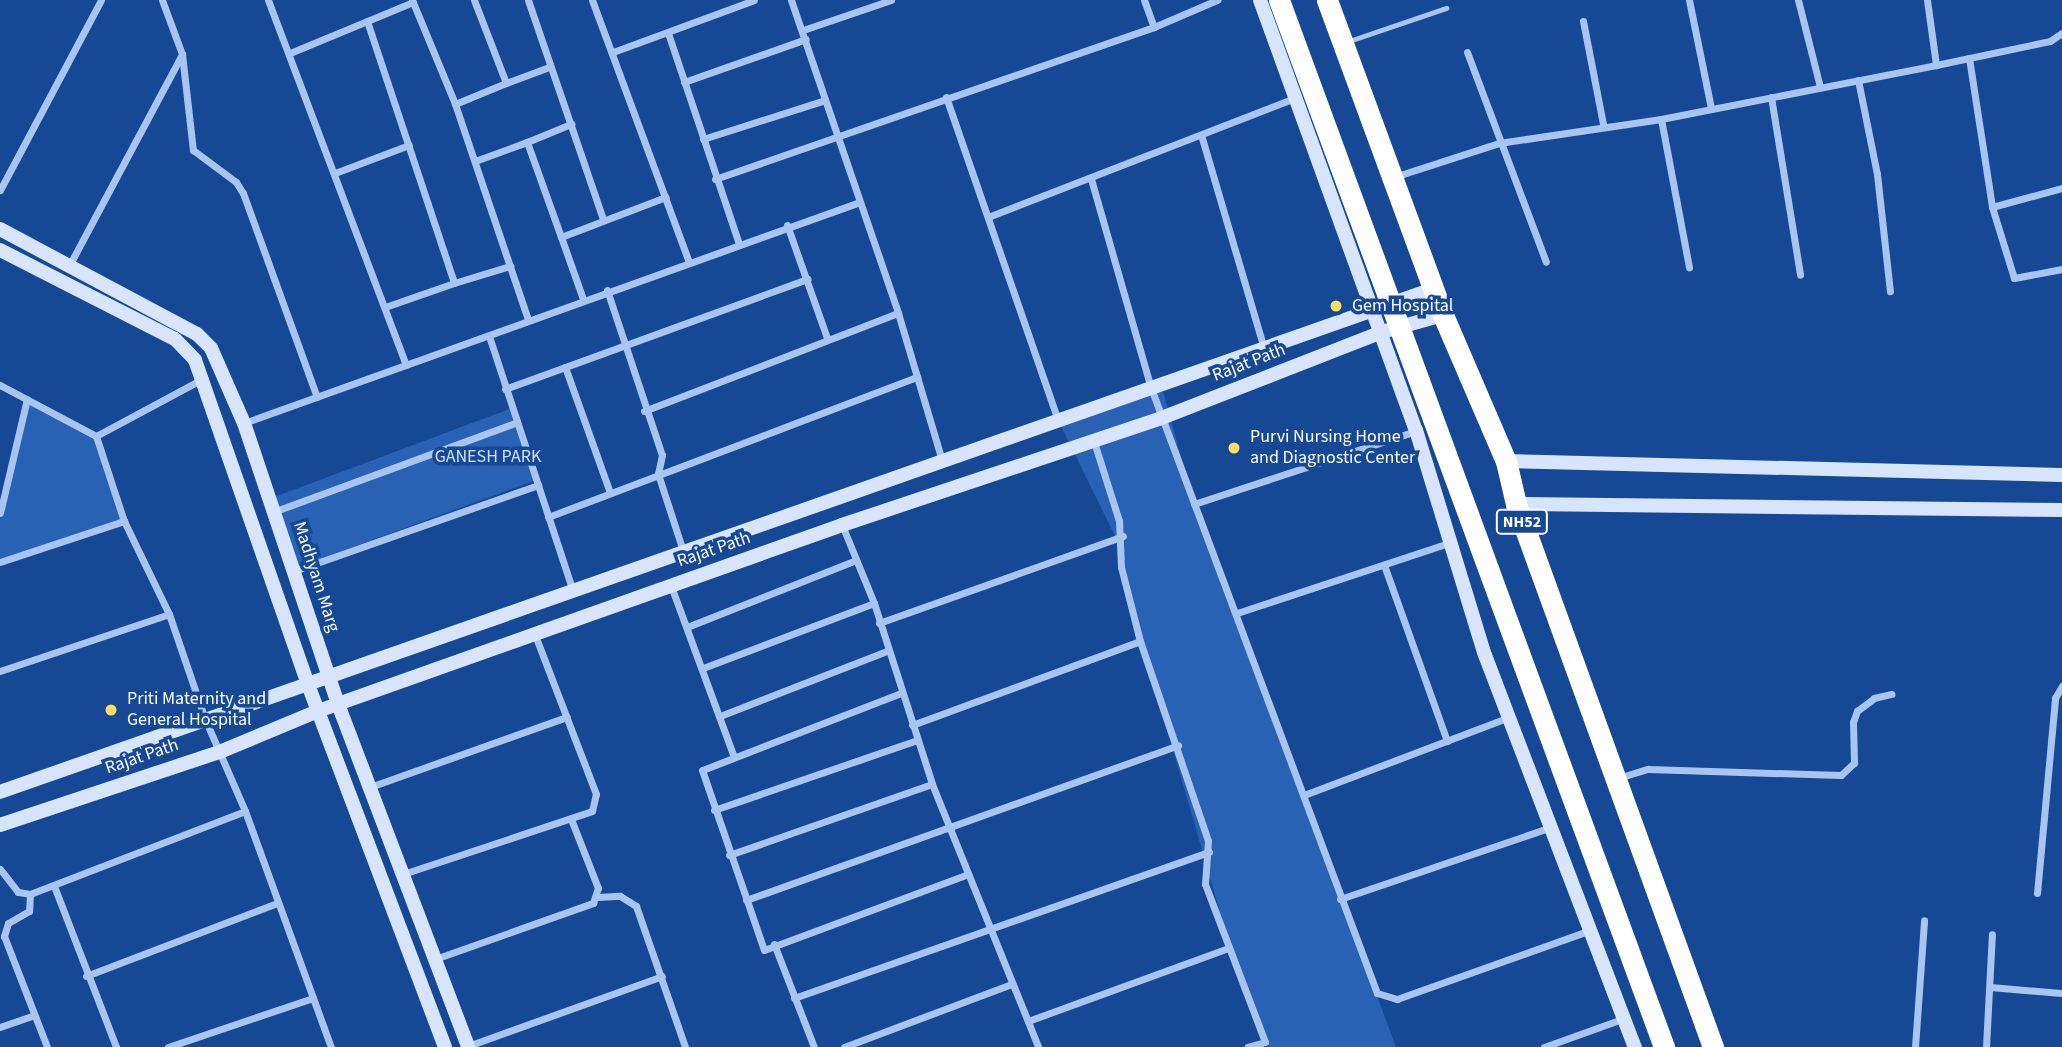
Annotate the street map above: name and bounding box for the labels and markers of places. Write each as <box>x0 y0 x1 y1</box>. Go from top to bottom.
place label: Gem Hospital <box>1352 295 1453 317</box>
marker: Gem Hospital <box>1326 296 1346 316</box>
place label: Purvi Nursing Home and Diagnostic Center <box>1250 427 1415 470</box>
marker: Purvi Nursing Home and Diagnostic Center <box>1224 438 1244 458</box>
place label: Priti Maternity and General Hospital <box>127 689 266 732</box>
marker: Priti Maternity and General Hospital <box>101 700 121 720</box>

